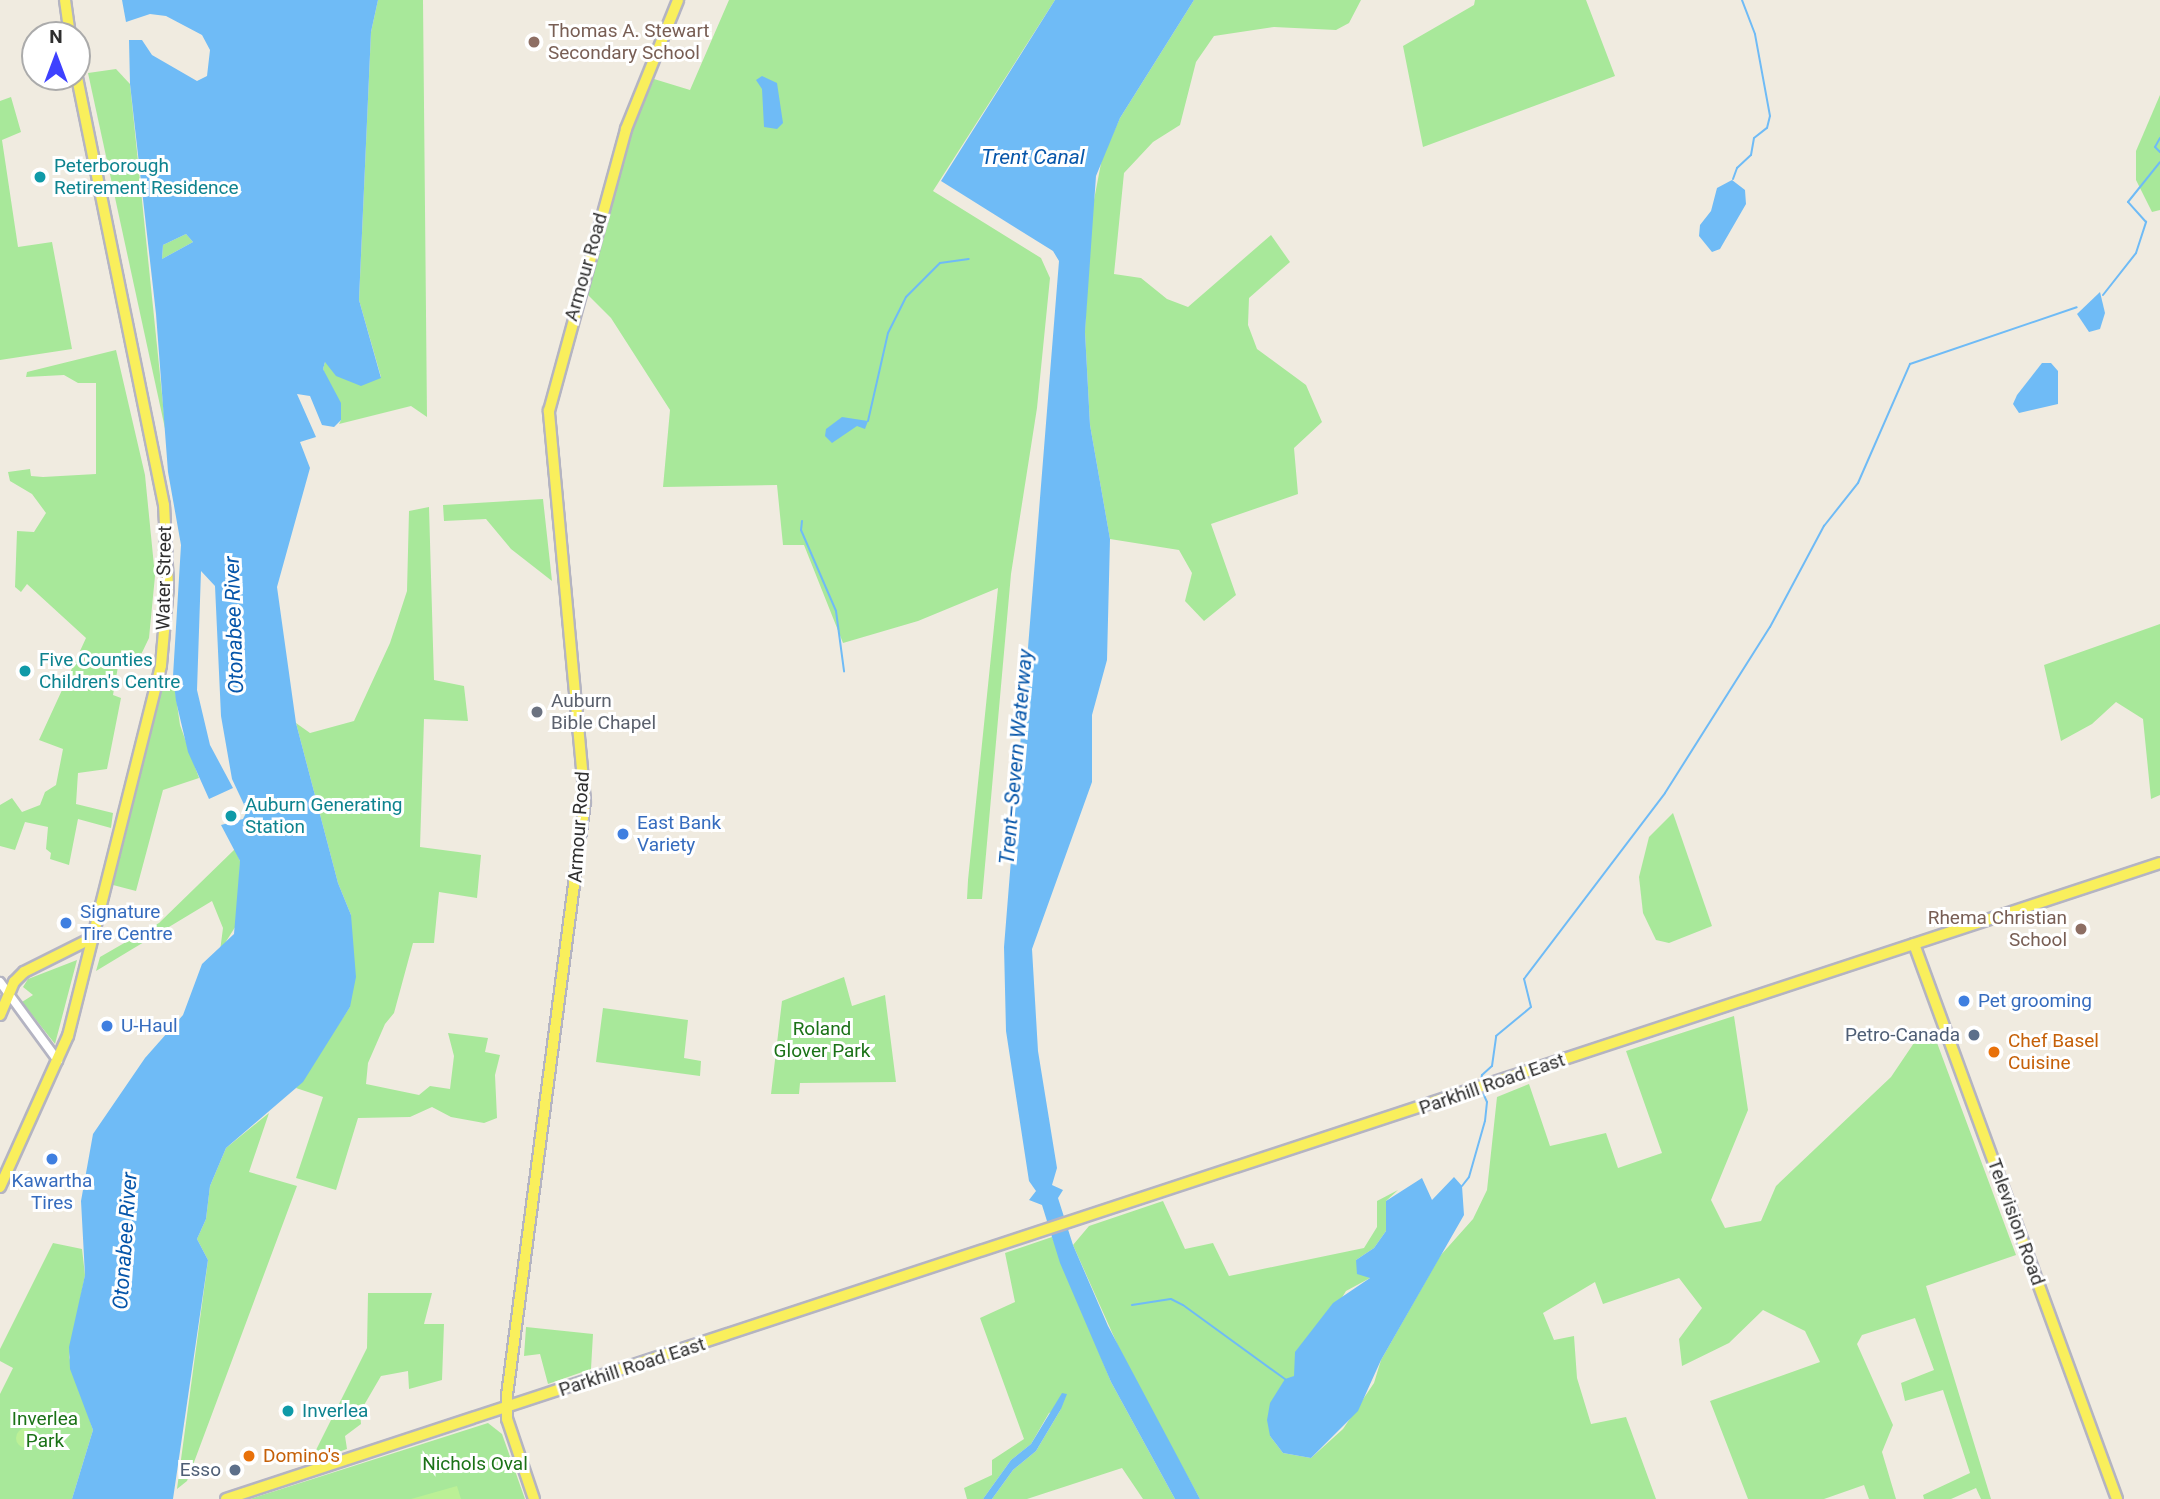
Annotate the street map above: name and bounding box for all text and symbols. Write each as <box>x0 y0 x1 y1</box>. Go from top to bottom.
place label: Thomas A. Stewart Secondary School <box>548 20 710 64</box>
north arrow <box>21 21 91 91</box>
text: N <box>49 25 63 48</box>
marker: Thomas A. Stewart Secondary School <box>526 34 542 50</box>
water label: Trent Canal <box>981 144 1085 170</box>
place label: Peterborough Retirement Residence <box>54 155 239 199</box>
marker: Peterborough Retirement Residence <box>32 169 48 185</box>
street label: Armour Road <box>560 210 612 324</box>
street label: Water Street <box>152 526 176 630</box>
water label: Otonabee River <box>219 556 249 694</box>
water label: Trent–Severn Waterway <box>994 648 1038 866</box>
place label: Five Counties Children's Centre <box>39 649 180 693</box>
marker: Five Counties Children's Centre <box>17 663 33 679</box>
place label: Auburn Bible Chapel <box>551 690 656 734</box>
marker: Auburn Bible Chapel <box>529 704 545 720</box>
street label: Armour Road <box>564 771 594 883</box>
place label: Auburn Generating Station <box>245 794 403 838</box>
marker: Auburn Generating Station <box>223 808 239 824</box>
place label: East Bank Variety <box>637 812 721 856</box>
marker: East Bank Variety <box>615 826 631 842</box>
place label: Signature Tire Centre <box>80 901 172 945</box>
place label: Rhema Christian School <box>1928 907 2067 951</box>
marker: Signature Tire Centre <box>58 915 74 931</box>
marker: Rhema Christian School <box>2073 921 2089 937</box>
place label: Pet grooming <box>1978 990 2092 1012</box>
marker: Pet grooming <box>1956 993 1972 1009</box>
place label: U-Haul <box>121 1015 178 1037</box>
marker: U-Haul <box>99 1018 115 1034</box>
park label: Roland Glover Park <box>774 1018 870 1062</box>
place label: Petro-Canada <box>1845 1024 1960 1046</box>
marker: Petro-Canada <box>1966 1027 1982 1043</box>
place label: Chef Basel Cuisine <box>2008 1030 2099 1074</box>
marker: Chef Basel Cuisine <box>1986 1044 2002 1060</box>
street label: Parkhill Road East <box>1416 1048 1568 1120</box>
marker: Kawartha Tires <box>44 1151 60 1167</box>
street label: Television Road <box>1983 1156 2049 1288</box>
place label: Kawartha Tires <box>12 1170 92 1214</box>
water label: Otonabee River <box>108 1172 142 1310</box>
street label: Parkhill Road East <box>556 1333 708 1401</box>
place label: Inverlea <box>302 1400 368 1422</box>
marker: Inverlea <box>280 1403 296 1419</box>
park label: Inverlea Park <box>12 1408 78 1452</box>
place label: Domino's <box>263 1445 340 1467</box>
marker: Domino's <box>241 1448 257 1464</box>
park label: Nichols Oval <box>422 1453 528 1475</box>
place label: Esso <box>180 1459 221 1481</box>
marker: Esso <box>227 1462 243 1478</box>

